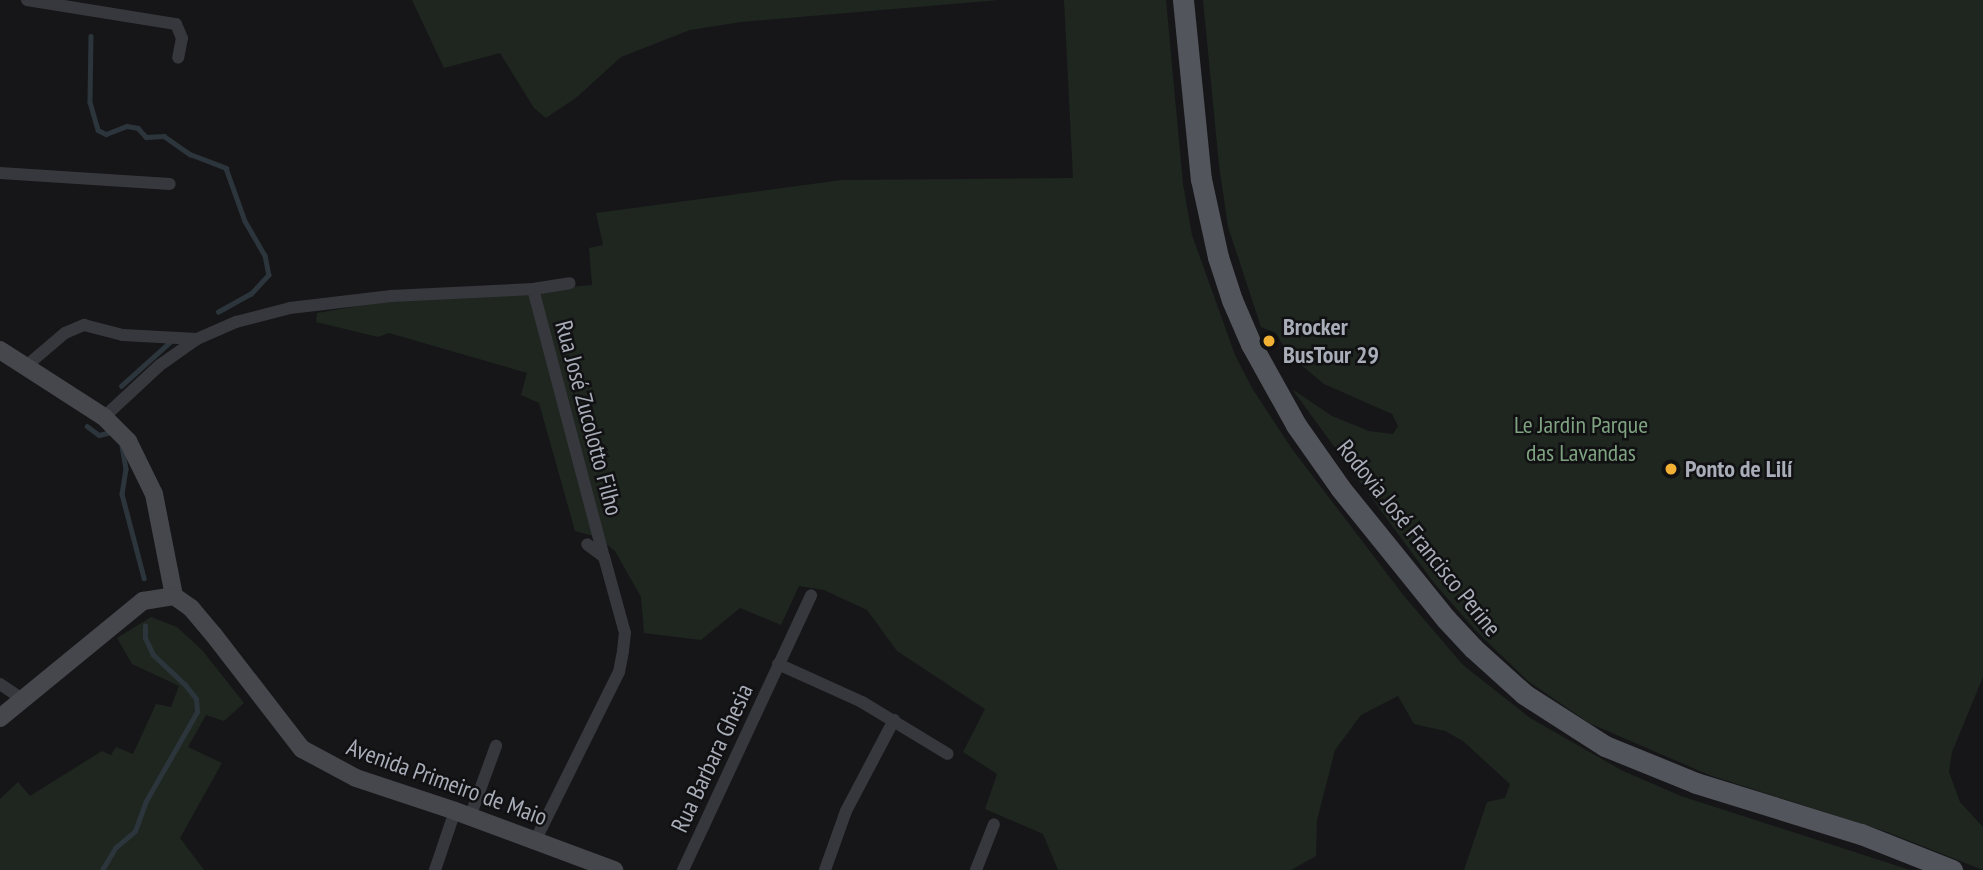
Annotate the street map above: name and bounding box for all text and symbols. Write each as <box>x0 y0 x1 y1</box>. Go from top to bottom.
place label: Brocker BusTour 29 <box>1283 313 1379 369</box>
street label: Rua José Zucolotto Filho <box>549 317 629 519</box>
marker: Brocker BusTour 29 <box>1261 333 1277 349</box>
park label: Le Jardin Parque das Lavandas <box>1514 411 1648 467</box>
street label: Rodovia José Francisco Perine <box>1331 434 1507 642</box>
place label: Ponto de Lilí <box>1685 455 1792 483</box>
marker: Ponto de Lilí <box>1663 461 1679 477</box>
street label: Rua Barbara Ghesia <box>665 679 759 837</box>
street label: Avenida Primeiro de Maio <box>343 732 551 832</box>

